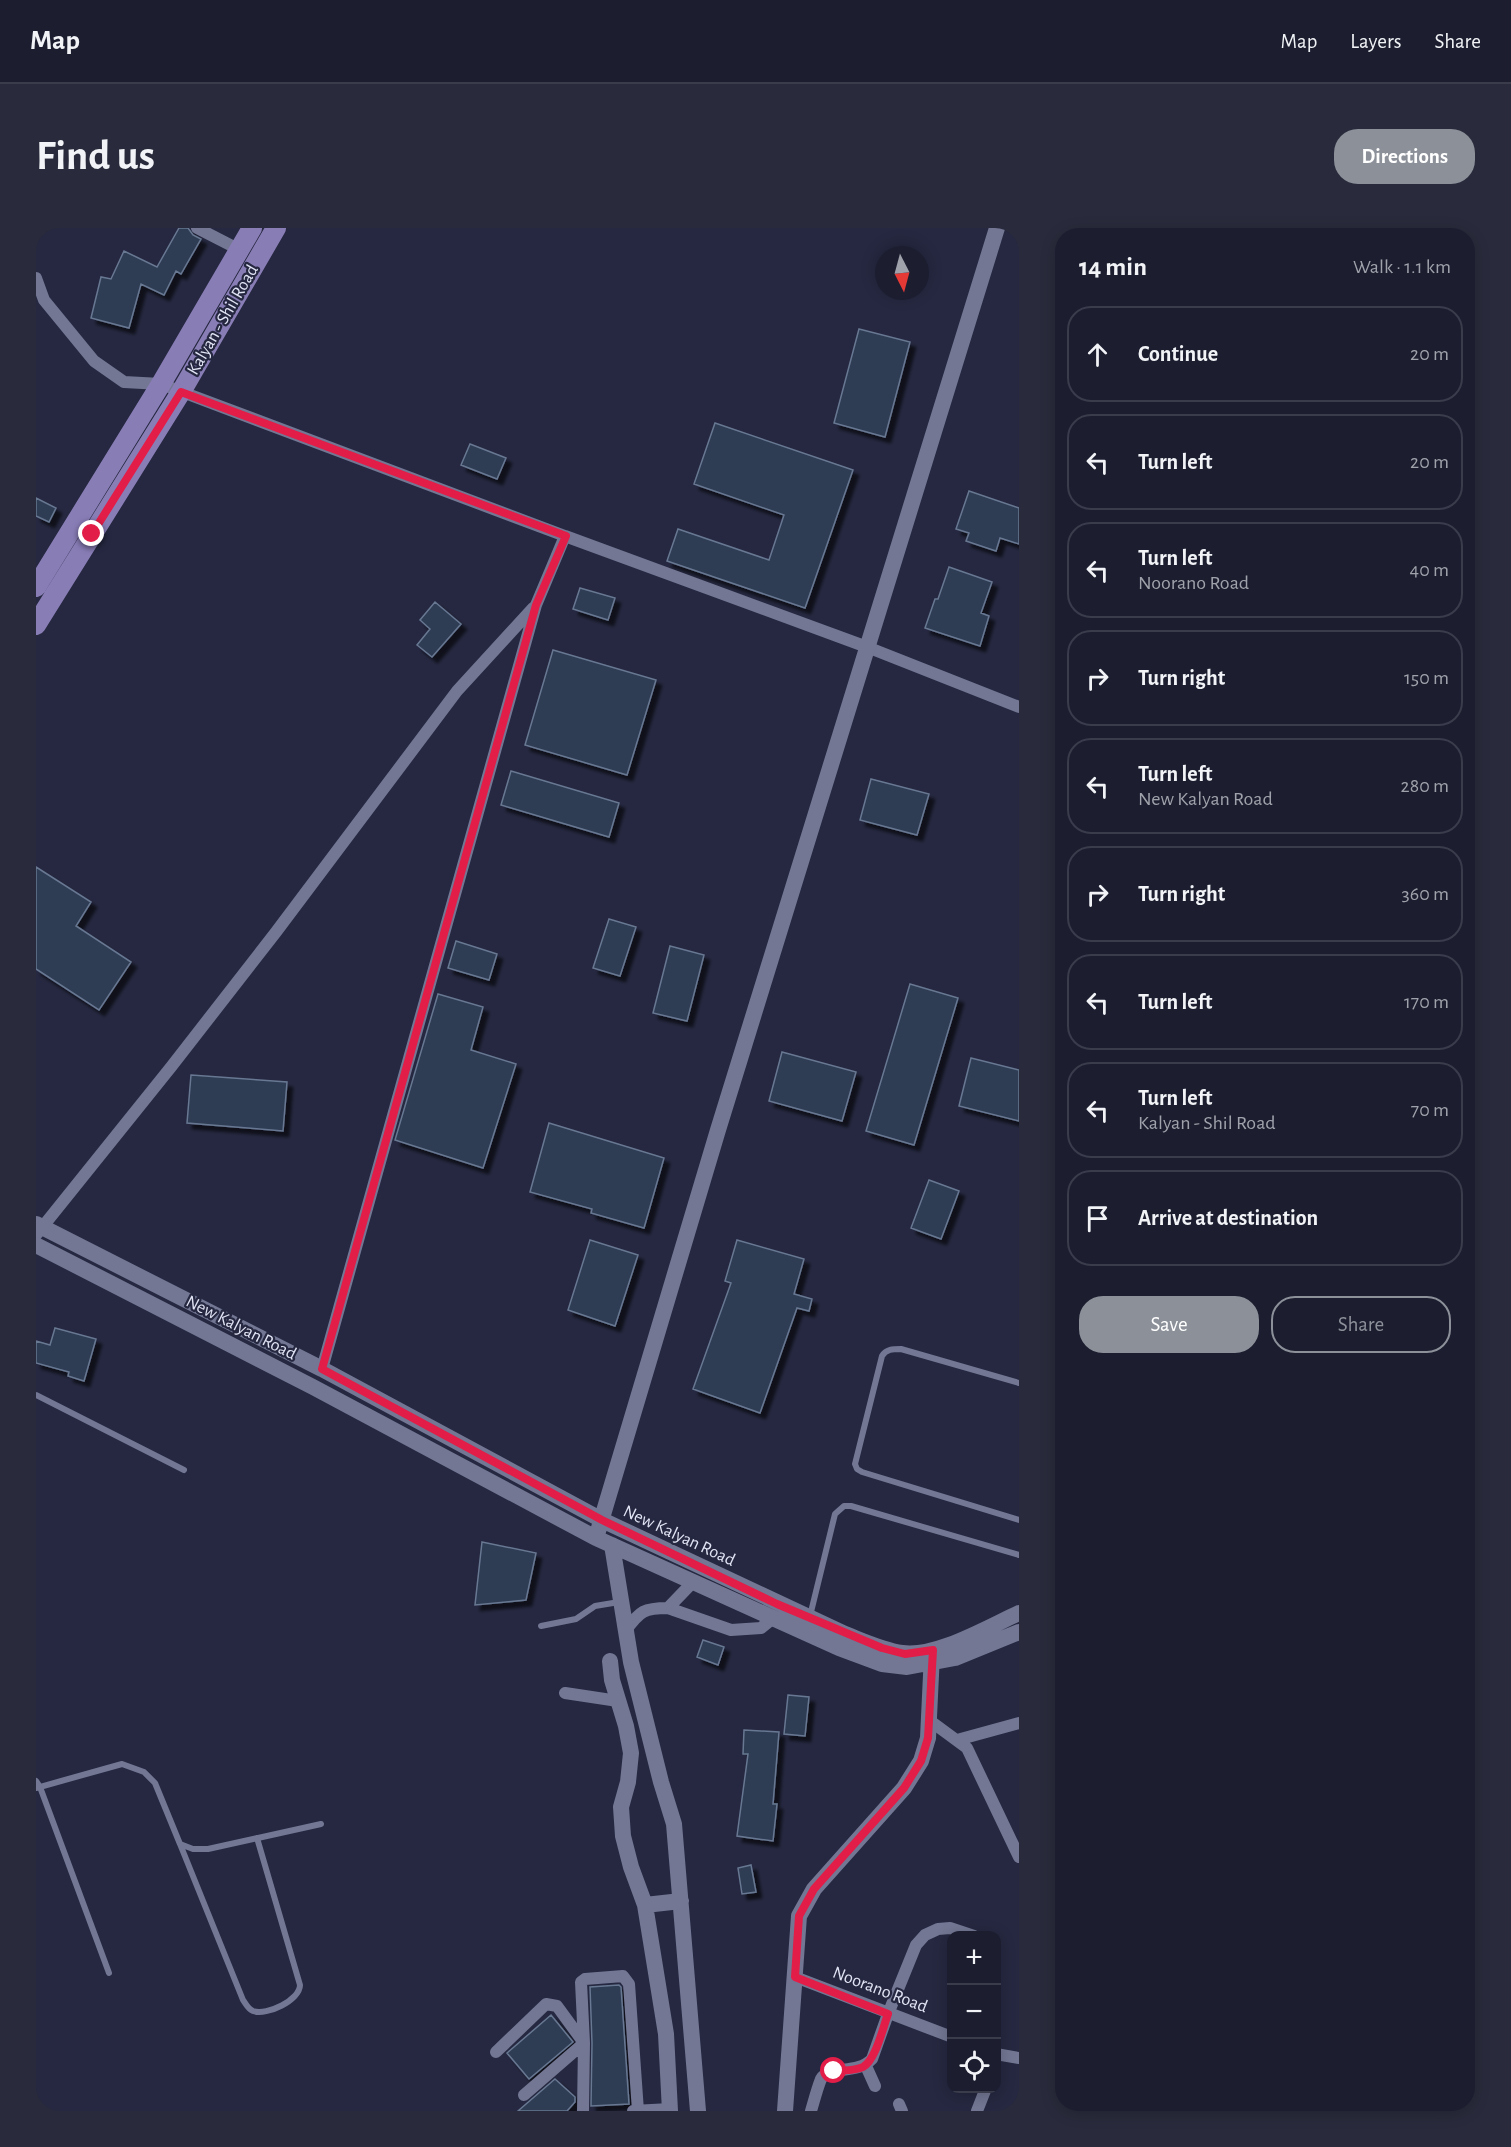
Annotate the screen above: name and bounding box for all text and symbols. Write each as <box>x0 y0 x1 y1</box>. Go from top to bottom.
text: Map <box>30 27 80 55</box>
text: Map <box>1281 31 1317 52</box>
text: Layers <box>1350 31 1401 52</box>
text: Share <box>1434 31 1481 52</box>
button: Directions <box>1334 129 1475 184</box>
text: Find us <box>36 135 155 177</box>
north arrow <box>875 246 929 300</box>
text: 14 min <box>1079 254 1147 280</box>
text: Walk · 1.1 km <box>1353 257 1451 277</box>
street label: Kalyan - Shil Road <box>184 262 262 378</box>
icon: ahead <box>1081 338 1114 371</box>
text: Continue <box>1138 343 1218 365</box>
text: 20 m <box>1410 344 1449 364</box>
icon: left <box>1081 446 1114 479</box>
text: Turn left <box>1138 451 1212 473</box>
text: 20 m <box>1410 452 1449 472</box>
route end <box>78 520 104 546</box>
text: Turn left <box>1138 547 1212 569</box>
icon: left <box>1081 554 1114 587</box>
text: 40 m <box>1410 560 1449 580</box>
text: Noorano Road <box>1138 573 1249 593</box>
icon: right <box>1081 662 1114 695</box>
text: Turn right <box>1138 667 1225 689</box>
text: 150 m <box>1404 668 1449 688</box>
text: Turn left <box>1138 763 1212 785</box>
icon: left <box>1081 770 1114 803</box>
text: 280 m <box>1401 776 1449 796</box>
text: New Kalyan Road <box>1138 789 1273 809</box>
icon: right <box>1081 878 1114 911</box>
text: Turn right <box>1138 883 1225 905</box>
text: 360 m <box>1402 884 1449 904</box>
icon: left <box>1081 986 1114 1019</box>
text: Turn left <box>1138 991 1212 1013</box>
text: 170 m <box>1404 992 1449 1012</box>
text: Turn left <box>1138 1087 1212 1109</box>
icon: left <box>1081 1094 1114 1127</box>
text: 70 m <box>1411 1100 1449 1120</box>
text: Kalyan - Shil Road <box>1138 1113 1276 1133</box>
icon: arrive <box>1081 1202 1114 1235</box>
text: Arrive at destination <box>1138 1207 1318 1229</box>
street label: New Kalyan Road <box>183 1292 299 1364</box>
button: Save <box>1079 1296 1259 1353</box>
button: Share <box>1271 1296 1451 1353</box>
street label: New Kalyan Road <box>620 1502 738 1570</box>
map controls <box>947 1931 1001 2093</box>
button: + <box>947 1931 1001 1985</box>
street label: Noorano Road <box>830 1964 930 2016</box>
button: − <box>947 1985 1001 2039</box>
button: locate <box>947 2039 1001 2093</box>
route start <box>820 2057 846 2083</box>

